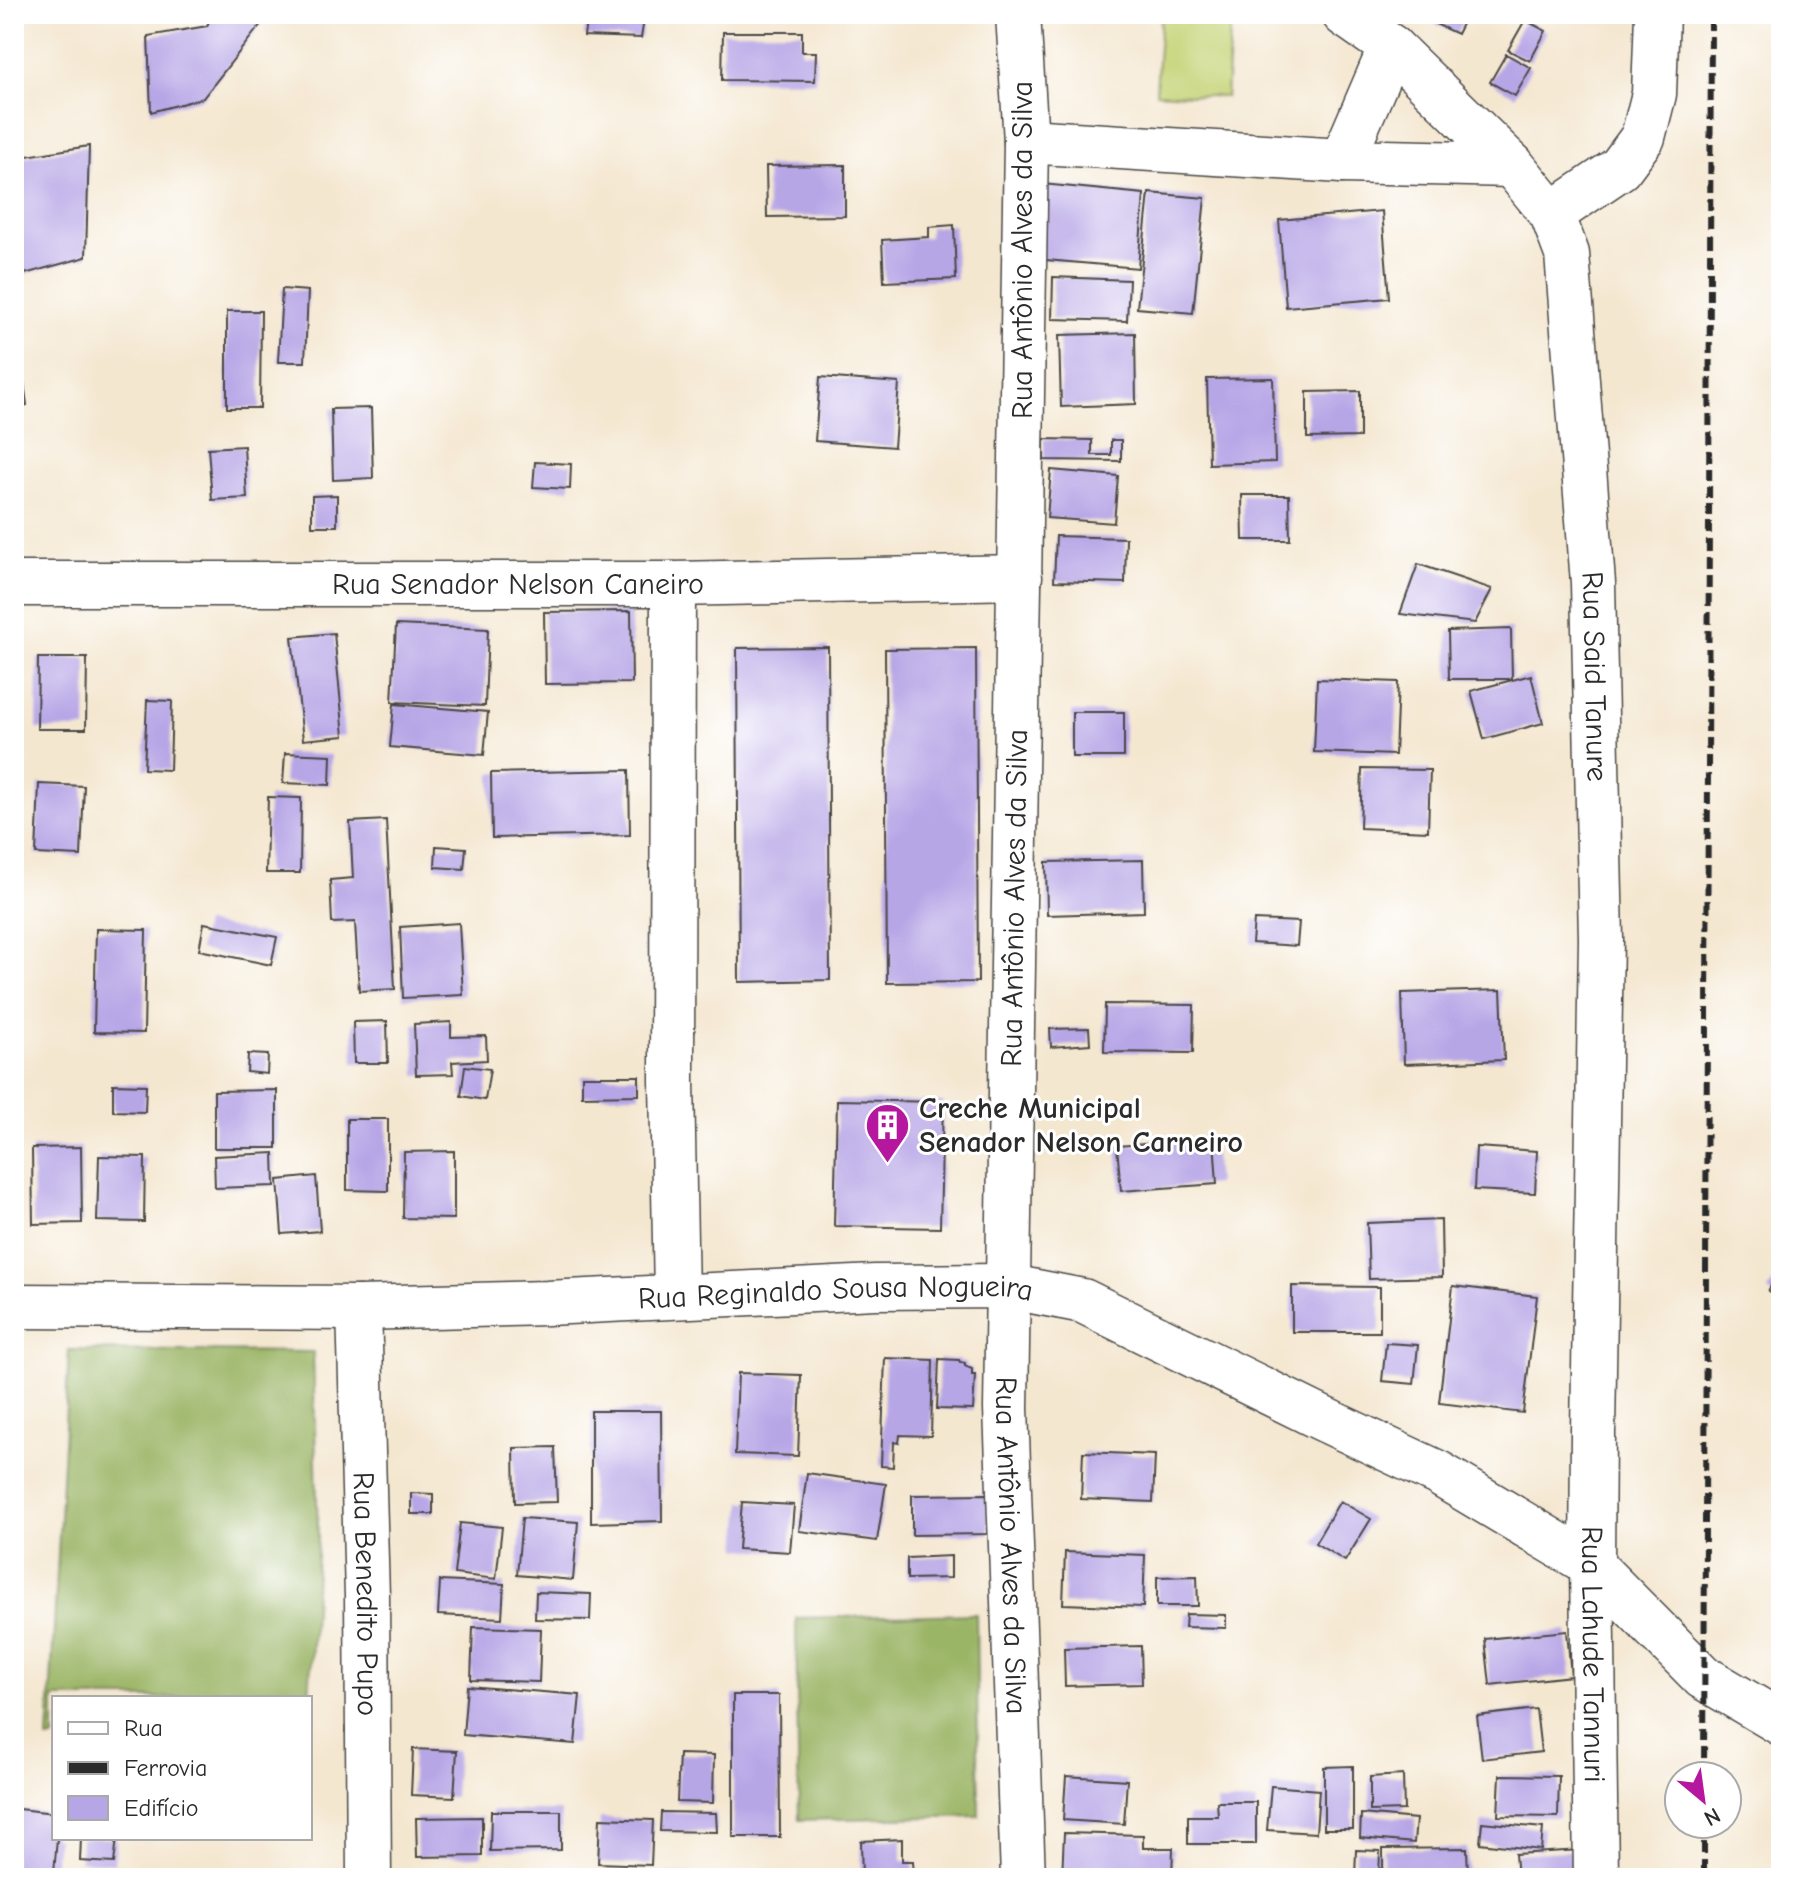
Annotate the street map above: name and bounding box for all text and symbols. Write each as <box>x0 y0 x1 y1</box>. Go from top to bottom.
street label: Rua Antônio Alves da Silva <box>1005 81 1040 419</box>
street label: Rua Senador Nelson Caneiro <box>332 566 704 602</box>
street label: Rua Said Tanure <box>1574 570 1614 782</box>
street label: Rua Antônio Alves da Silva <box>994 729 1035 1067</box>
place label: Creche Municipal Senador Nelson Carneiro <box>919 1091 1243 1160</box>
building icon: Creche Municipal Senador Nelson Carneiro <box>864 1101 912 1164</box>
street label: Rua Reginaldo Sousa Nogueira <box>637 1269 1036 1317</box>
street label: Rua Antônio Alves da Silva <box>988 1376 1034 1715</box>
street label: Rua Benedito Pupo <box>346 1471 385 1716</box>
street label: Rua Lahude Tannuri <box>1574 1526 1612 1783</box>
legend <box>52 1696 312 1840</box>
text: Rua <box>124 1714 163 1742</box>
text: Ferrovia <box>124 1754 207 1782</box>
north arrow <box>1663 1760 1743 1840</box>
text: Edifício <box>124 1794 199 1822</box>
text: N <box>1700 1802 1725 1831</box>

